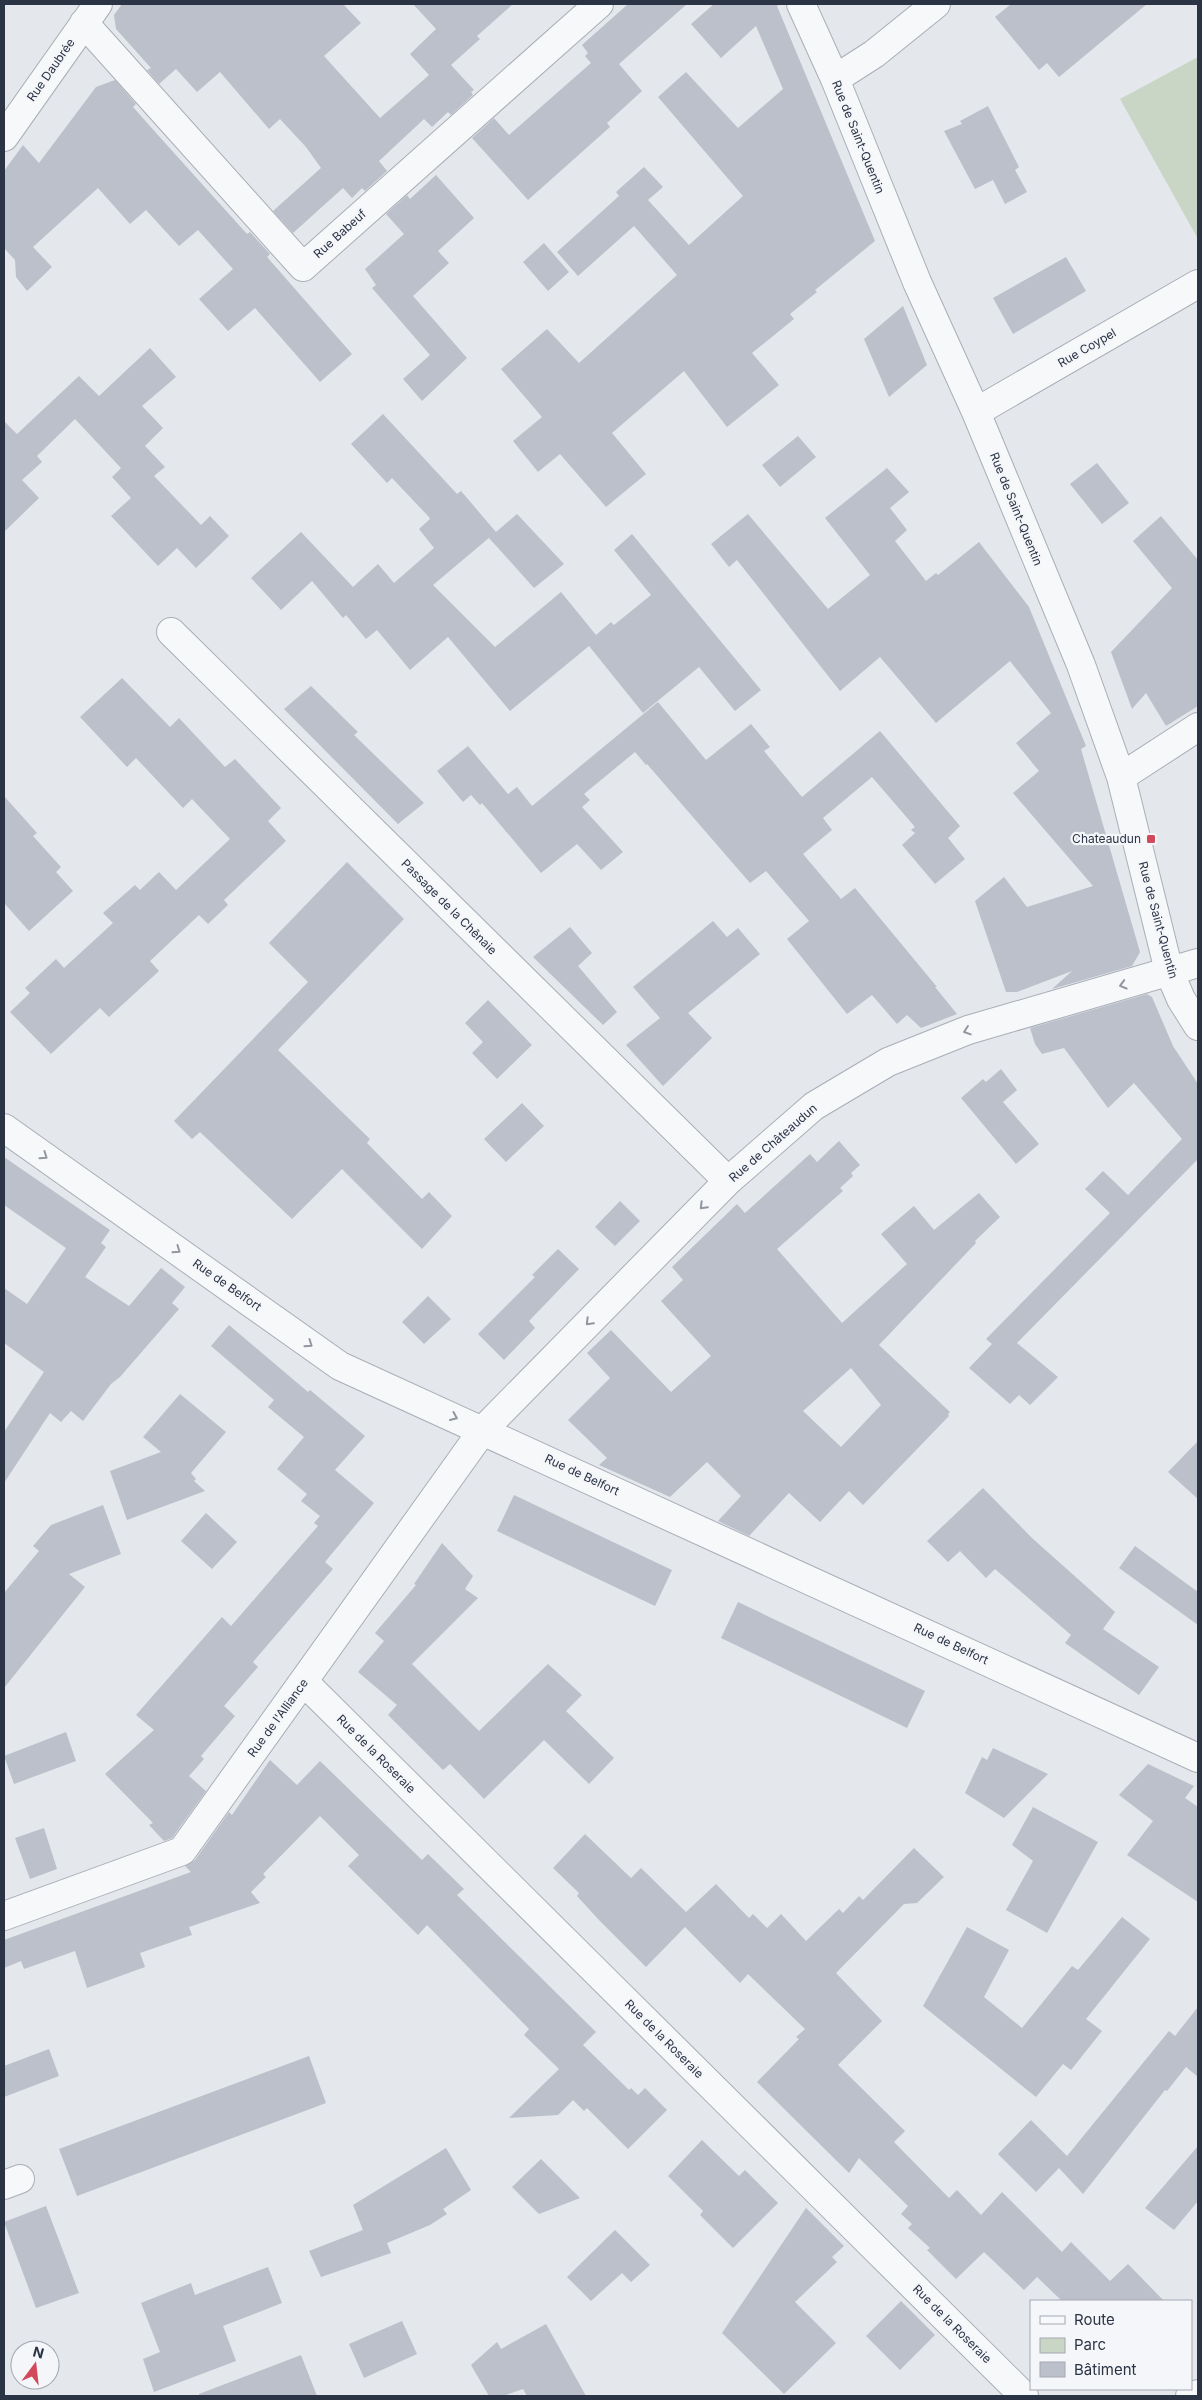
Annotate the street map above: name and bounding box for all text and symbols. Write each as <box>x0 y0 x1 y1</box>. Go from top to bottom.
street label: Rue Daubrée <box>23 35 78 104</box>
street label: Rue de Saint-Quentin <box>829 78 888 196</box>
street label: Rue Babeuf <box>310 206 369 261</box>
street label: Rue Coypel <box>1055 325 1119 370</box>
street label: Rue de Saint-Quentin <box>987 450 1046 568</box>
place label: Chateaudun <box>1072 831 1141 846</box>
marker: Chateaudun <box>1145 833 1157 845</box>
street label: Passage de la Chênaie <box>398 856 500 958</box>
street label: Rue de Saint-Quentin <box>1136 860 1181 980</box>
one-way arrow <box>1119 979 1127 989</box>
one-way arrow <box>963 1025 971 1035</box>
street label: Rue de Châteaudun <box>726 1100 820 1185</box>
one-way arrow <box>38 1150 48 1159</box>
one-way arrow <box>700 1200 709 1209</box>
one-way arrow <box>171 1244 180 1253</box>
street label: Rue de Belfort <box>190 1255 265 1314</box>
one-way arrow <box>586 1316 595 1325</box>
one-way arrow <box>303 1338 313 1347</box>
one-way arrow <box>449 1410 458 1421</box>
street label: Rue de Belfort <box>543 1451 622 1498</box>
street label: Rue de Belfort <box>912 1620 991 1667</box>
street label: Rue de l'Alliance <box>244 1676 311 1760</box>
street label: Rue de la Roseraie <box>334 1711 419 1796</box>
street label: Rue de la Roseraie <box>622 1996 707 2081</box>
street label: Rue de la Roseraie <box>910 2281 995 2366</box>
legend <box>1030 2300 1192 2390</box>
text: Route <box>1074 2310 1115 2329</box>
text: Parc <box>1074 2335 1106 2354</box>
north arrow <box>10 2340 60 2390</box>
text: N <box>31 2342 46 2362</box>
text: Bâtiment <box>1074 2360 1137 2379</box>

